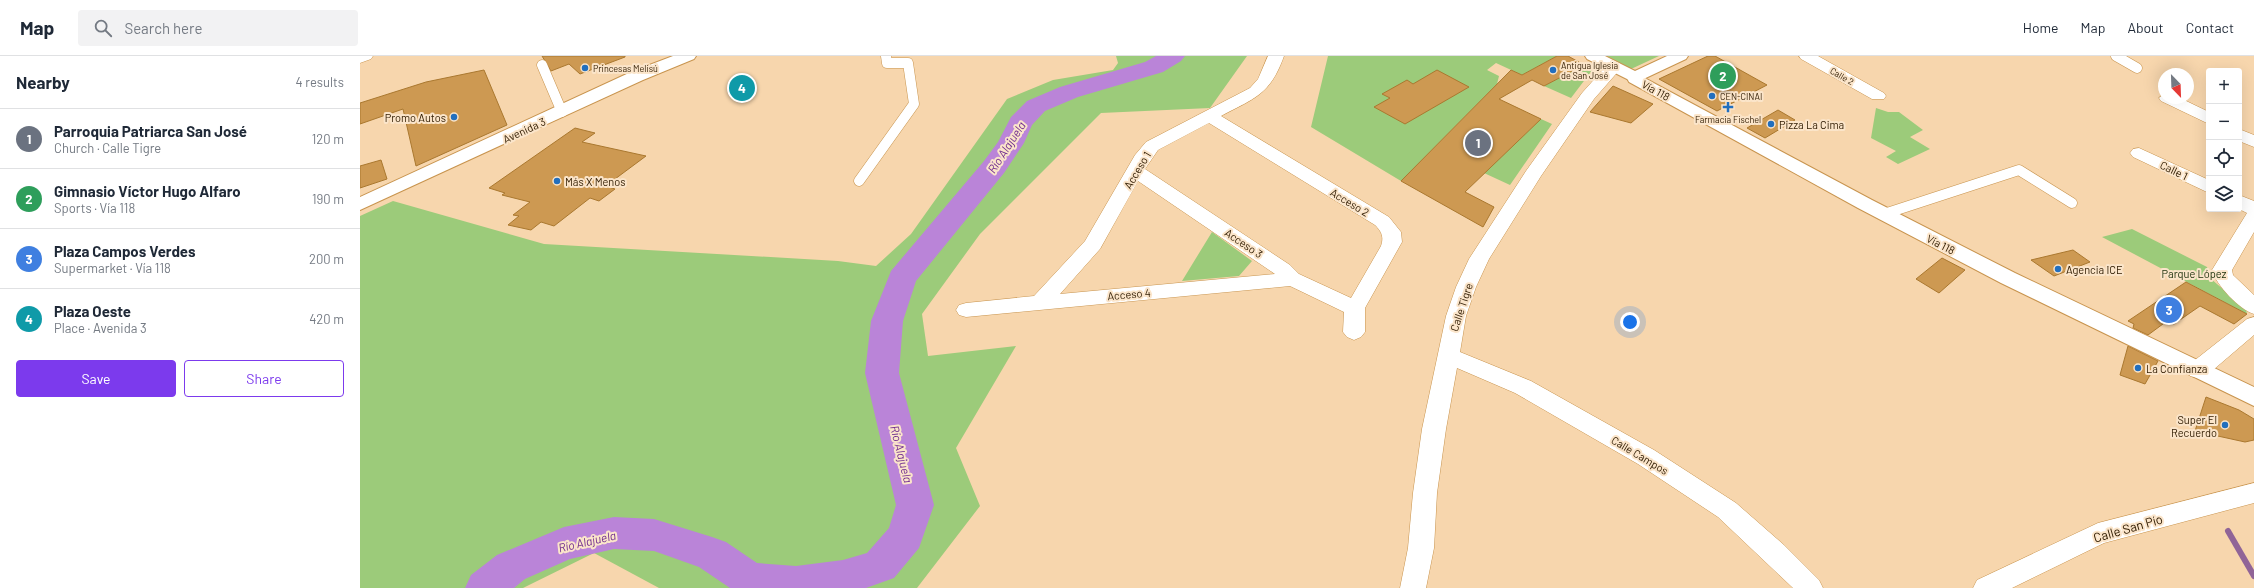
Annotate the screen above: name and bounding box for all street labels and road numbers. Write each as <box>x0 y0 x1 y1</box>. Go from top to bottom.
street label: Calle 2 <box>1828 65 1856 87</box>
street label: Vía 118 <box>1640 77 1673 103</box>
street label: Avenida 3 <box>501 114 547 146</box>
street label: Acceso 1 <box>1121 149 1153 191</box>
street label: Calle 1 <box>2158 158 2190 182</box>
street label: Acceso 2 <box>1328 185 1372 219</box>
street label: Acceso 3 <box>1223 226 1265 260</box>
street label: Vía 118 <box>1925 231 1958 257</box>
street label: Calle Tigre <box>1447 281 1475 333</box>
street label: Acceso 4 <box>1107 286 1151 302</box>
street label: Calle Campos <box>1609 433 1671 477</box>
street label: Calle San Pío <box>2092 510 2164 546</box>

